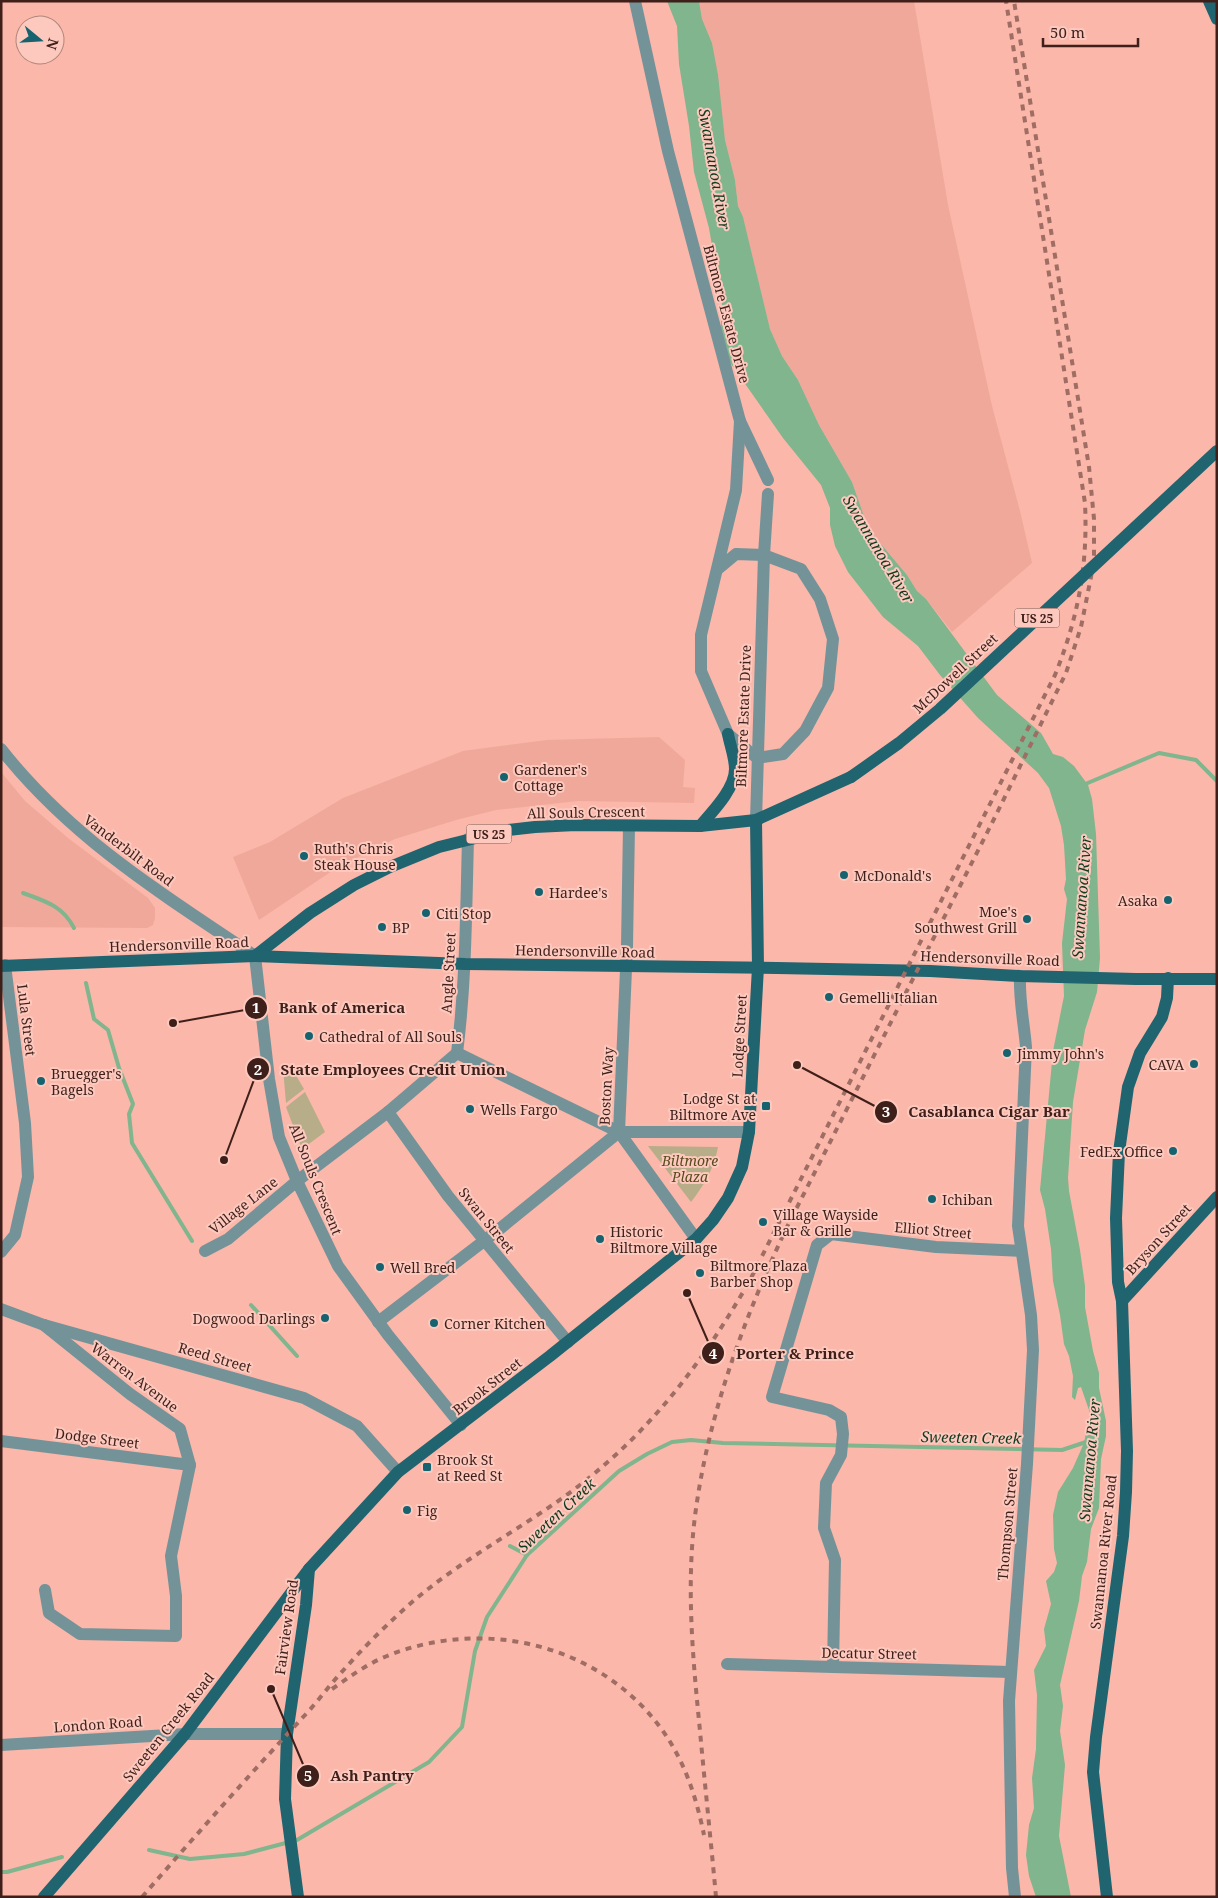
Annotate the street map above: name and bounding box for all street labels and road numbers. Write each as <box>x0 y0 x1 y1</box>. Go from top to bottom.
street label: Biltmore Estate Drive <box>699 243 755 385</box>
road number: US 25 <box>1014 608 1060 628</box>
street label: McDowell Street <box>909 629 1001 717</box>
street label: Biltmore Estate Drive <box>731 644 755 788</box>
street label: All Souls Crescent <box>527 801 645 823</box>
street label: Vanderbilt Road <box>80 810 178 890</box>
road number: US 25 <box>466 824 512 844</box>
street label: Hendersonville Road <box>109 932 250 956</box>
street label: Angle Street <box>436 932 460 1014</box>
street label: Hendersonville Road <box>515 940 655 962</box>
street label: Hendersonville Road <box>920 946 1061 970</box>
street label: Lula Street <box>13 983 41 1057</box>
street label: Lodge Street <box>727 994 751 1078</box>
street label: Boston Way <box>594 1046 618 1126</box>
street label: All Souls Crescent <box>285 1121 347 1238</box>
street label: Village Lane <box>205 1172 281 1238</box>
street label: Swan Street <box>455 1183 519 1257</box>
street label: Bryson Street <box>1121 1199 1195 1279</box>
street label: Elliot Street <box>894 1217 973 1243</box>
street label: Reed Street <box>176 1337 254 1377</box>
street label: Warren Avenue <box>87 1338 183 1416</box>
street label: Brook Street <box>449 1353 526 1419</box>
street label: Dodge Street <box>54 1423 140 1453</box>
street label: Thompson Street <box>993 1467 1021 1581</box>
street label: Swannanoa River Road <box>1085 1473 1121 1630</box>
street label: Fairview Road <box>270 1578 302 1676</box>
street label: Decatur Street <box>821 1643 917 1663</box>
street label: Sweeten Creek Road <box>118 1668 218 1786</box>
street label: London Road <box>53 1711 143 1737</box>

